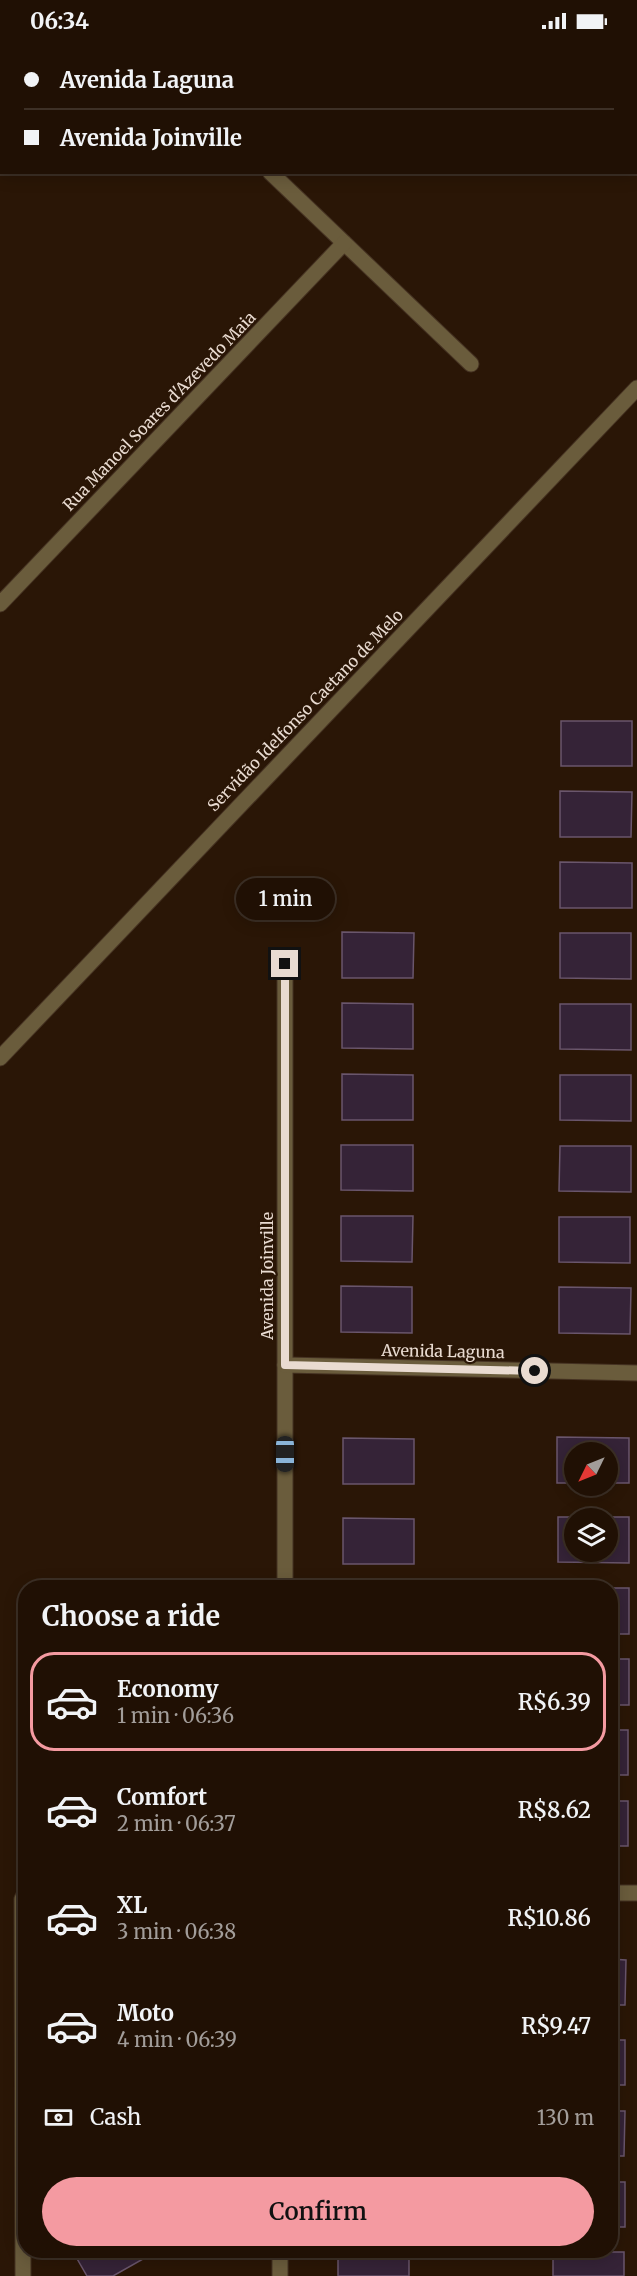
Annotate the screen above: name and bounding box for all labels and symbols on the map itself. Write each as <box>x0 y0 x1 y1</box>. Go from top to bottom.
street label: Rua Manoel Soares d'Azevedo Maia <box>58 307 260 515</box>
street label: Servidão Idelfonso Caetano de Melo <box>203 605 407 815</box>
callout: 1 min <box>236 877 334 919</box>
route end <box>271 950 298 977</box>
street label: Avenida Joinville <box>257 1212 277 1341</box>
street label: Avenida Laguna <box>380 1340 505 1362</box>
route start <box>521 1357 548 1384</box>
car <box>276 1436 294 1472</box>
north arrow <box>564 1442 618 1496</box>

